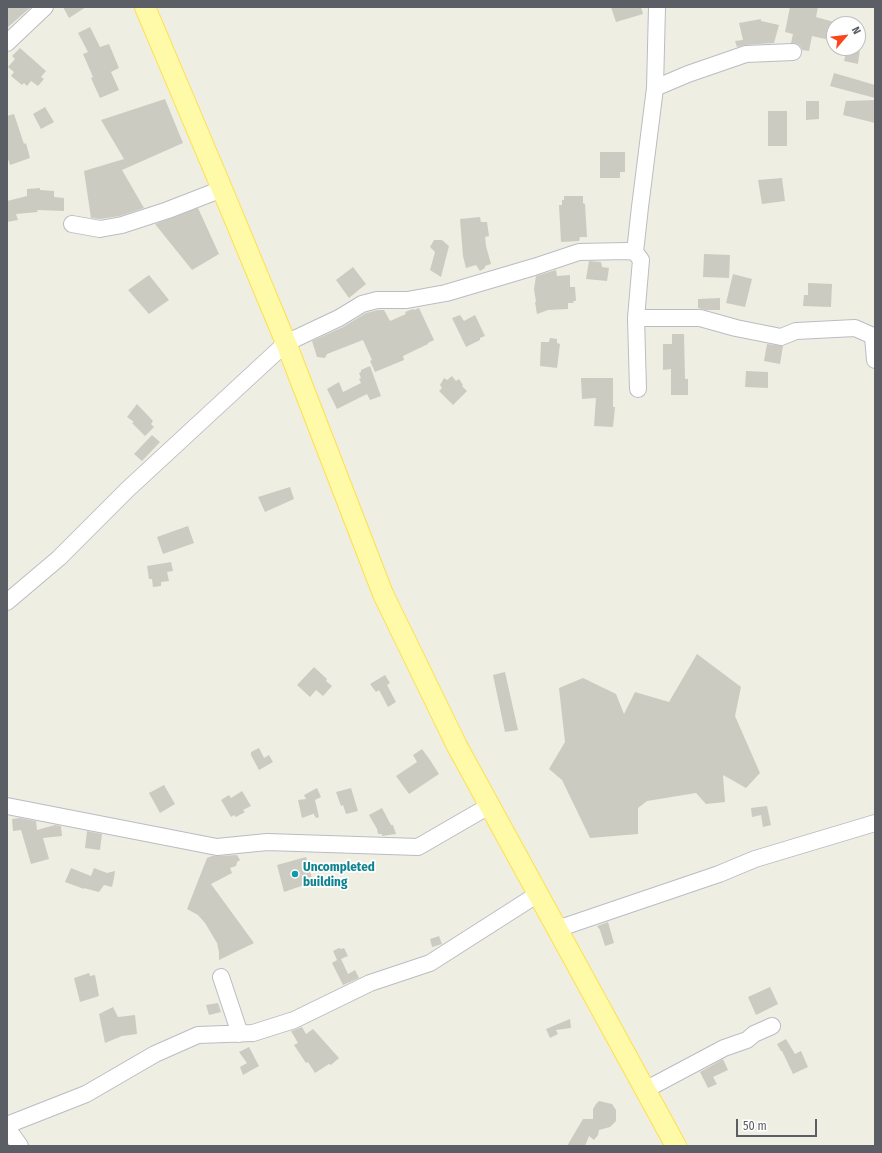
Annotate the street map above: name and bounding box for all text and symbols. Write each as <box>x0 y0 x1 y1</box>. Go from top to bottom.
north arrow <box>826 16 866 56</box>
text: N <box>849 25 863 37</box>
place label: Uncompleted building <box>303 859 375 890</box>
marker: Uncompleted building <box>290 869 300 879</box>
scale bar <box>738 1111 819 1137</box>
text: 50 m <box>743 1119 767 1133</box>

